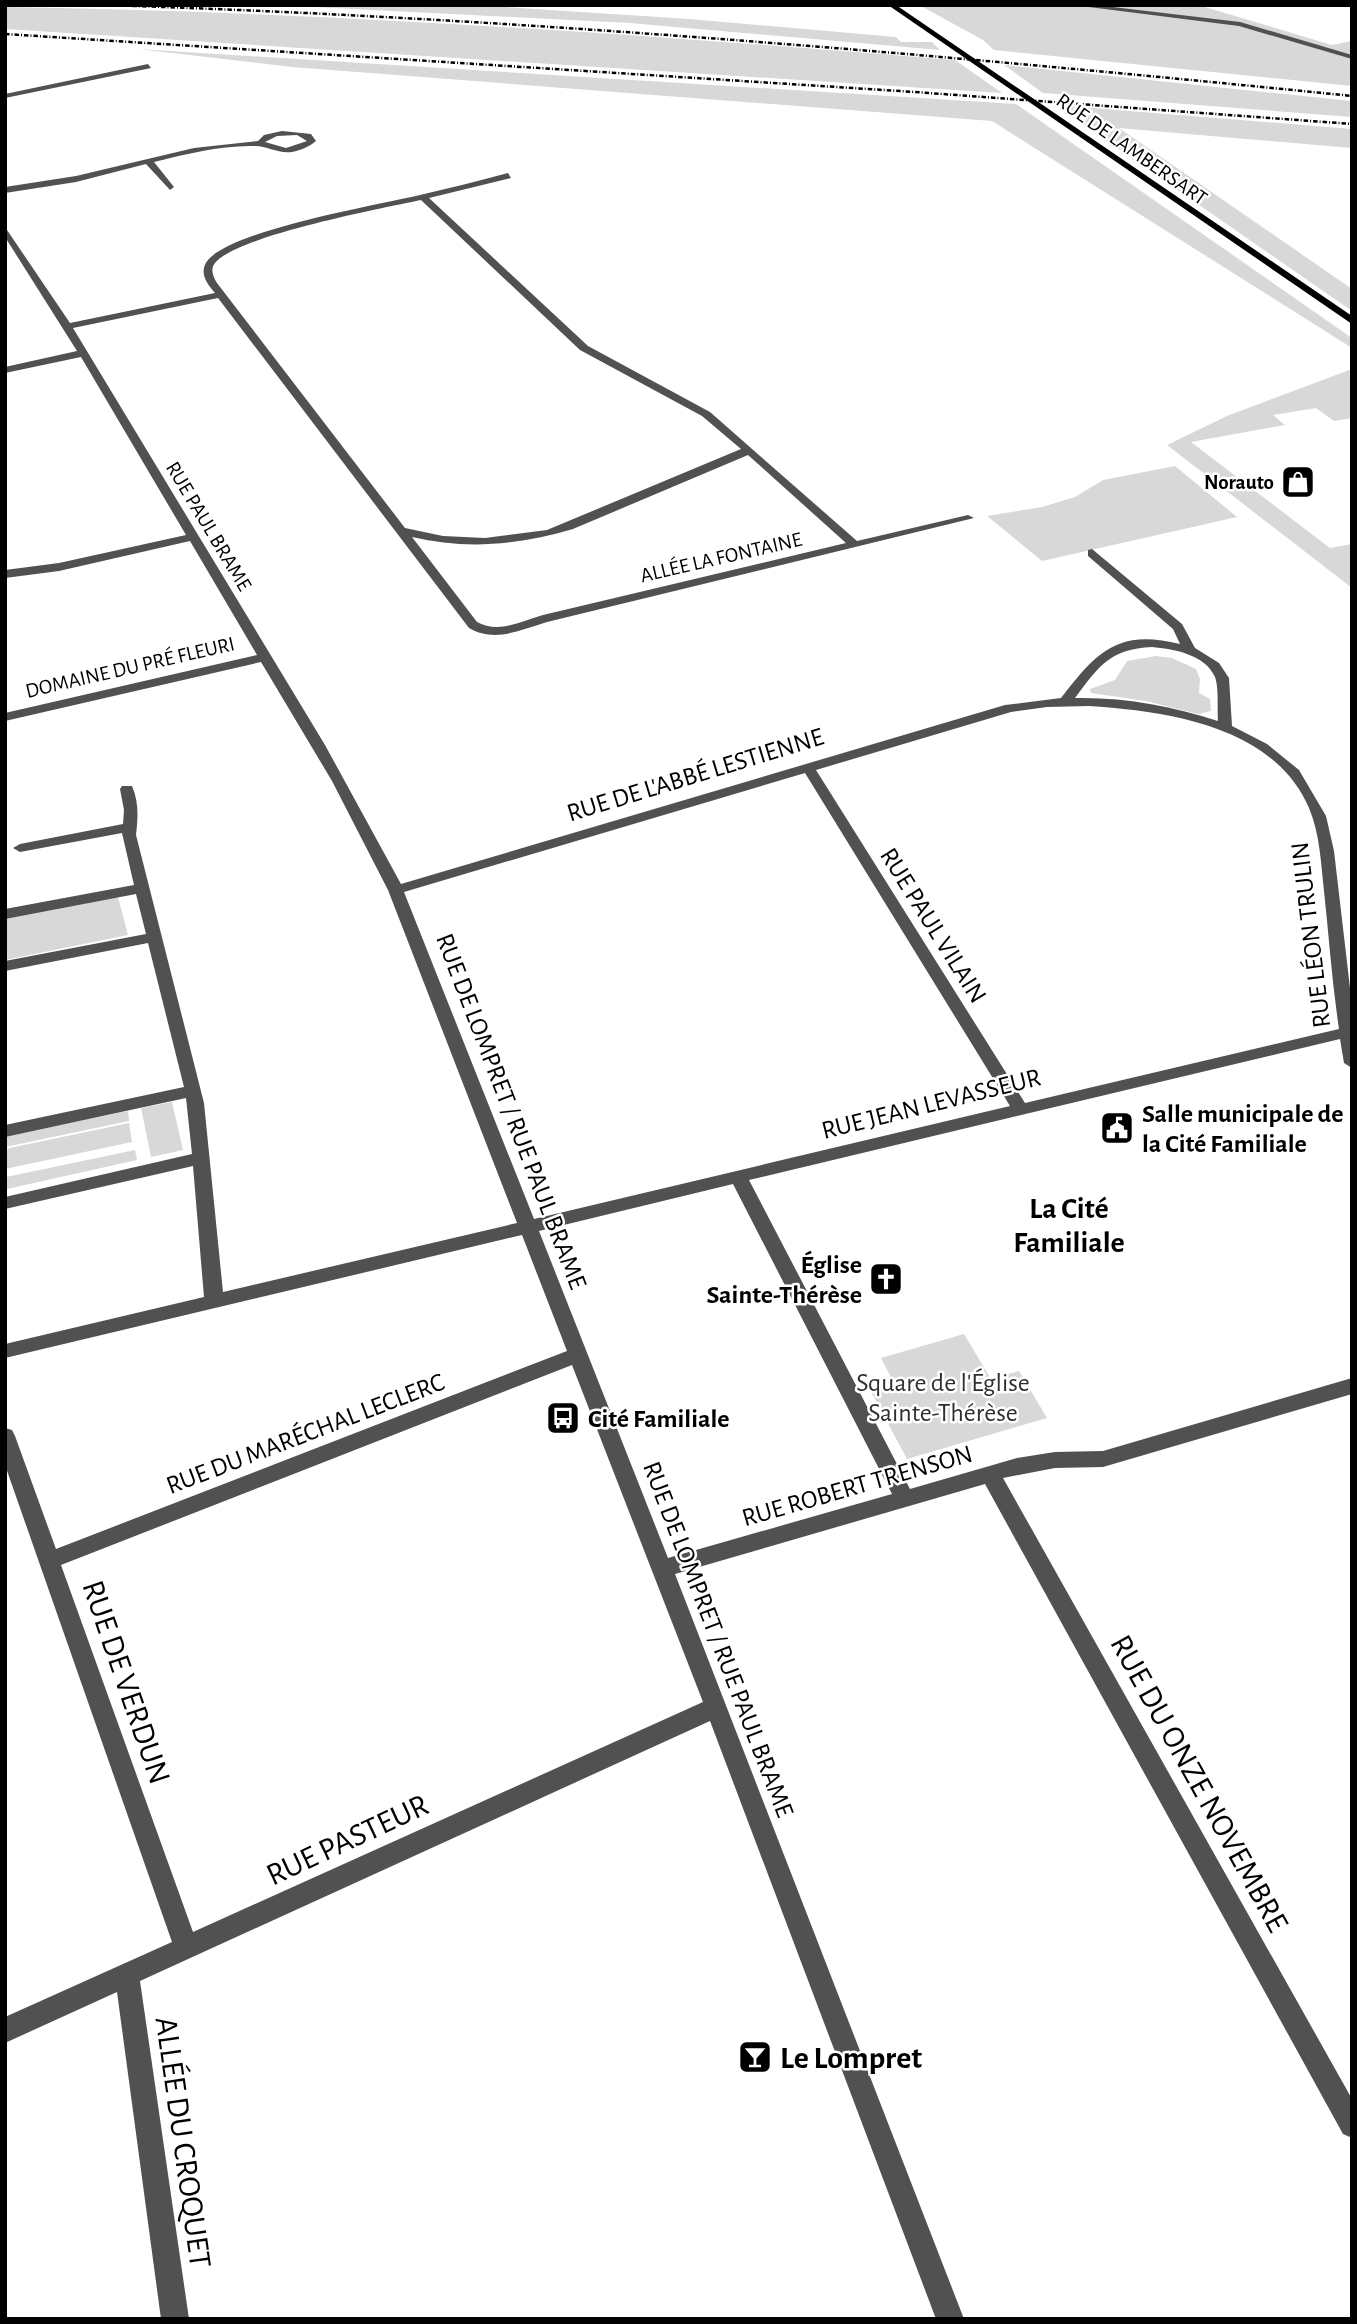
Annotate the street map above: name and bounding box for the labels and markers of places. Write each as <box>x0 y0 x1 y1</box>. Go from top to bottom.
shop icon: Norauto <box>1279 463 1317 501</box>
place label: Norauto <box>1204 472 1274 493</box>
place label: Salle municipale de la Cité Familiale <box>1142 1101 1344 1157</box>
public building icon: Salle municipale de la Cité Familiale <box>1098 1109 1136 1147</box>
place label: Église Sainte-Thérèse <box>707 1250 862 1308</box>
church icon: Église Sainte-Thérèse <box>867 1260 905 1298</box>
bus stop icon: Cité Familiale <box>544 1399 582 1437</box>
place label: Cité Familiale <box>588 1406 730 1432</box>
bar icon: Le Lompret <box>736 2038 774 2076</box>
place label: Le Lompret <box>780 2042 922 2074</box>

